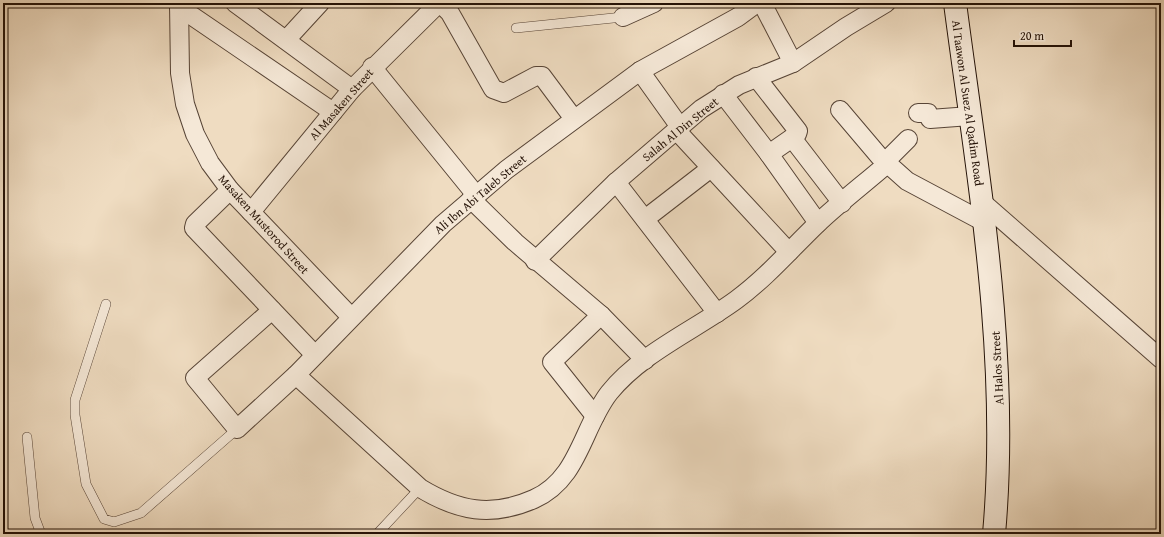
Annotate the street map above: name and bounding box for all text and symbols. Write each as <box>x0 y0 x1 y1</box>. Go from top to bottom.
street label: Al Taawon Al Suez Al Qadim Road <box>948 19 988 188</box>
scale bar <box>1014 22 1071 48</box>
text: 20 m <box>1020 27 1044 44</box>
street label: Al Masaken Street <box>305 64 378 144</box>
street label: Salah Al Din Street <box>638 92 722 165</box>
street label: Ali Ibn Abi Taleb Street <box>430 150 530 238</box>
street label: Masaken Mustorod Street <box>215 171 314 278</box>
street label: Al Halos Street <box>987 330 1007 405</box>

